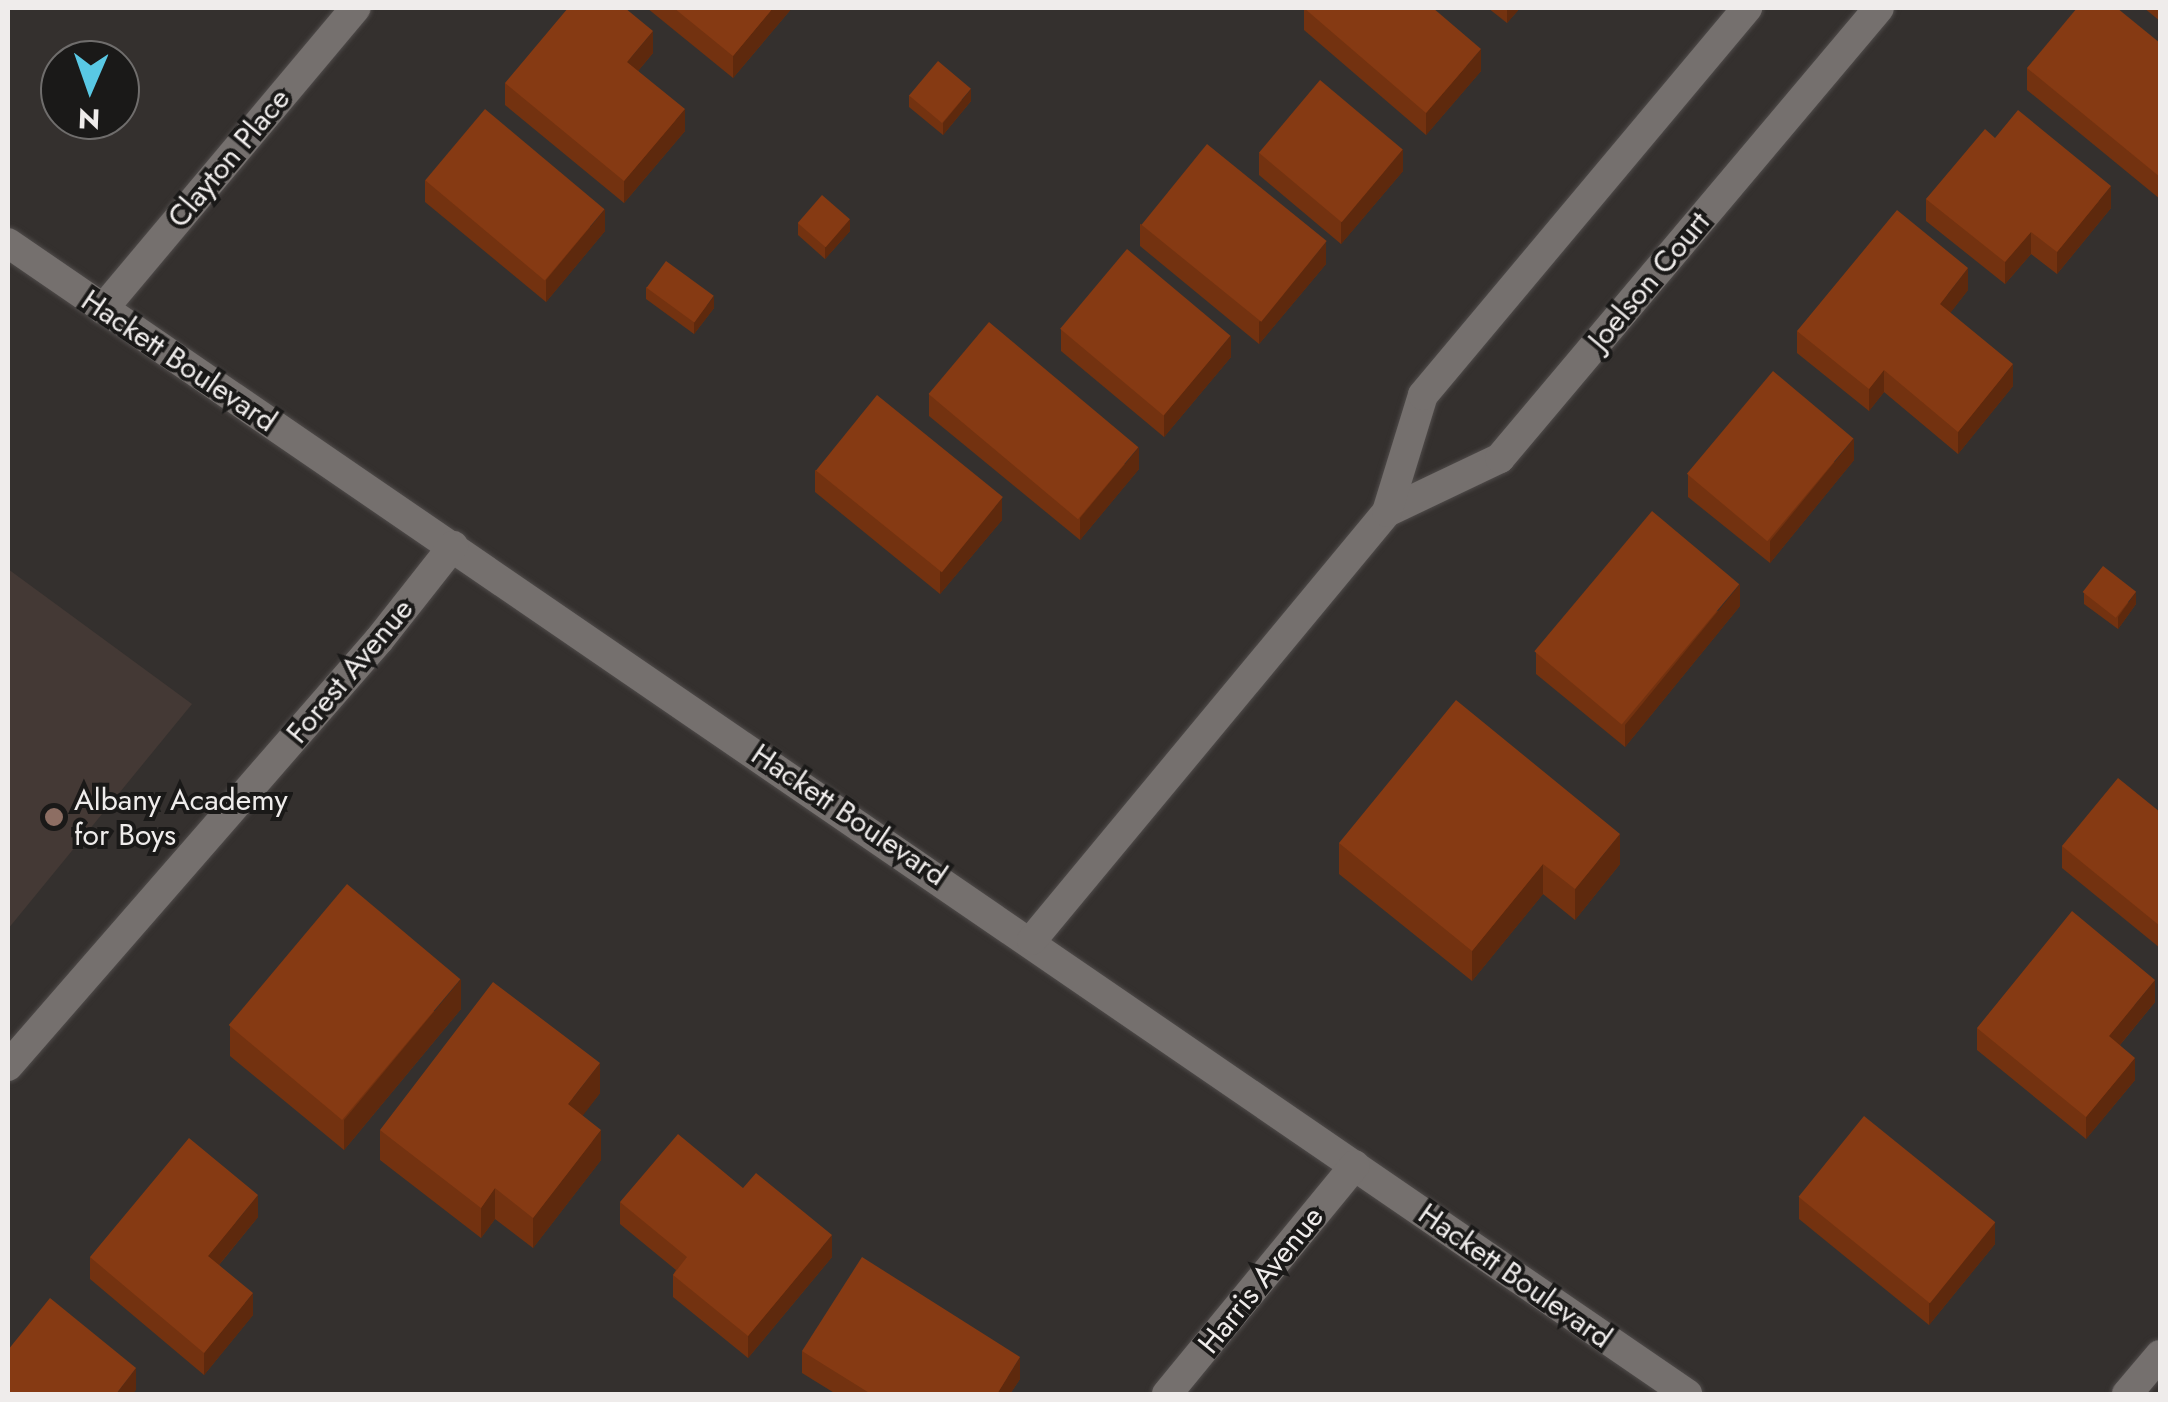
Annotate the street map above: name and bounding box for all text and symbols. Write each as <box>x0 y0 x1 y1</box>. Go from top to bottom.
north arrow <box>40 40 140 140</box>
street label: Clayton Place <box>160 81 298 235</box>
text: N <box>77 98 101 139</box>
street label: Joelson Court <box>1581 205 1717 357</box>
street label: Hackett Boulevard <box>75 282 283 440</box>
street label: Forest Avenue <box>279 591 421 751</box>
street label: Hackett Boulevard <box>745 736 953 894</box>
place label: Albany Academy for Boys <box>74 782 288 852</box>
marker: Albany Academy for Boys <box>43 806 65 828</box>
street label: Hackett Boulevard <box>1411 1196 1619 1356</box>
street label: Harris Avenue <box>1191 1199 1331 1361</box>

